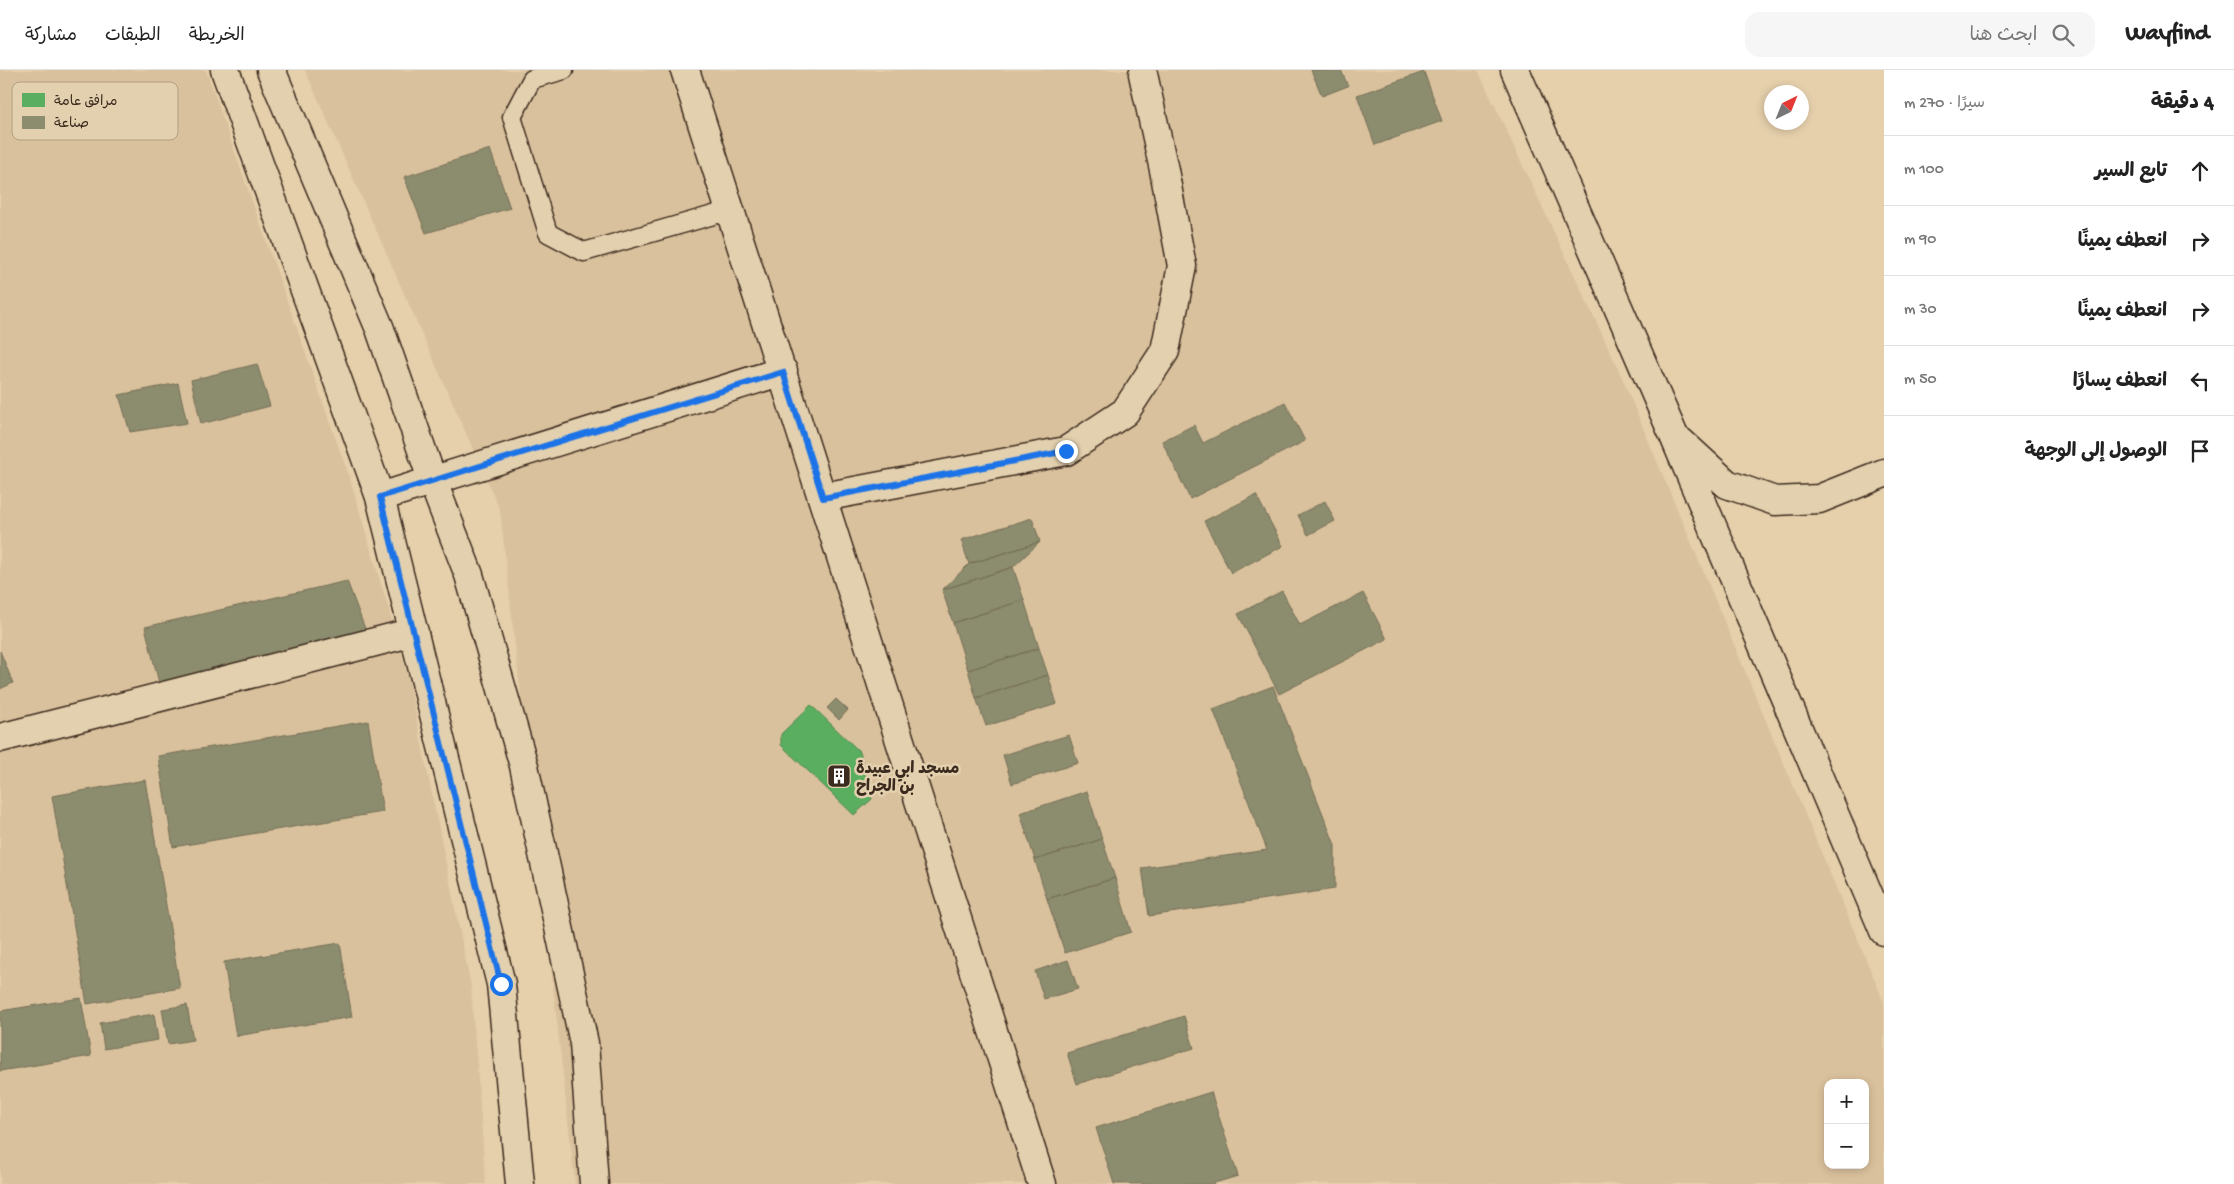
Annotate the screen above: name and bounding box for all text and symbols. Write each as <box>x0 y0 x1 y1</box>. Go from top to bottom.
search box <box>1745 12 2095 57</box>
text: Wayfind <box>2125 20 2209 49</box>
icon: search <box>2049 21 2077 49</box>
text: ابحث هنا <box>1969 25 2037 48</box>
text: مشاركة <box>25 26 77 47</box>
text: الطبقات <box>105 26 161 47</box>
text: الخريطة <box>189 26 245 47</box>
legend <box>12 82 178 140</box>
north arrow <box>1764 85 1809 130</box>
text: 4 دقيقة <box>2151 92 2214 117</box>
text: مرافق عامة <box>54 94 117 111</box>
text: سيرًا · 270 m <box>1904 95 1985 114</box>
text: صناعة <box>54 116 89 133</box>
icon: ahead <box>2186 157 2214 185</box>
text: 100 m <box>1904 161 1944 180</box>
text: تابع السير <box>2095 161 2167 184</box>
icon: right <box>2186 227 2214 255</box>
text: 90 m <box>1904 231 1936 250</box>
text: انعطف يمينًا <box>2078 231 2167 254</box>
icon: right <box>2186 297 2214 325</box>
text: 30 m <box>1904 301 1937 320</box>
text: انعطف يمينًا <box>2078 301 2167 324</box>
icon: left <box>2186 367 2214 395</box>
text: 50 m <box>1904 371 1937 390</box>
text: انعطف يسارًا <box>2073 371 2167 394</box>
icon: arrive <box>2186 437 2214 465</box>
route end <box>1055 440 1078 463</box>
text: الوصول إلى الوجهة <box>2024 441 2167 464</box>
place label: مسجد ابي عبيدة بن الجراح <box>856 760 959 798</box>
building icon: مسجد ابي عبيدة بن الجراح <box>826 763 852 789</box>
route start <box>490 973 513 996</box>
map controls <box>1824 1079 1869 1169</box>
button: + <box>1824 1079 1869 1124</box>
button: − <box>1824 1124 1869 1169</box>

